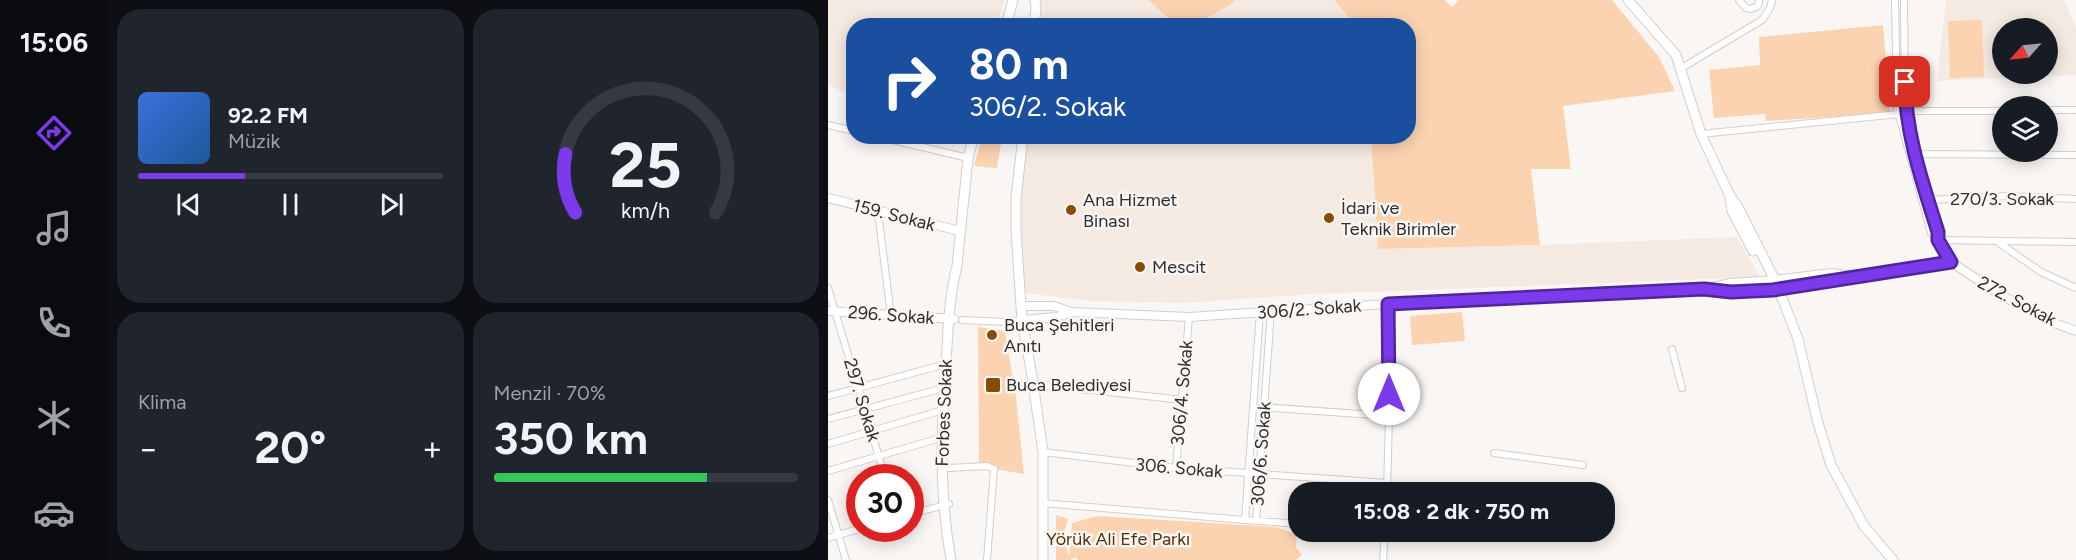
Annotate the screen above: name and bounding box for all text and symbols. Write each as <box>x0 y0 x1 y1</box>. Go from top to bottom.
north arrow <box>1992 18 2058 84</box>
map controls <box>1992 18 2058 162</box>
text: 15:06 <box>20 26 88 59</box>
text: 80 m <box>969 39 1069 90</box>
icon: right <box>870 42 948 120</box>
pin <box>1879 56 1930 107</box>
icon: arrive <box>1888 65 1921 98</box>
text: 306/2. Sokak <box>969 90 1126 123</box>
button: layers <box>1992 96 2058 162</box>
text: 92.2 FM <box>228 102 308 129</box>
icon: directions <box>33 112 75 154</box>
text: 25 <box>610 128 682 203</box>
text: Müzik <box>228 129 280 153</box>
icon: previous <box>172 188 205 221</box>
icon: pause <box>274 188 307 221</box>
icon: next <box>375 188 408 221</box>
street label: 270/3. Sokak <box>1950 188 2054 210</box>
place label: Ana Hizmet Binası <box>1083 189 1178 232</box>
street label: 159. Sokak <box>851 194 938 236</box>
place label: İdari ve Teknik Birimler <box>1341 197 1456 240</box>
text: km/h <box>621 199 670 224</box>
marker: Ana Hizmet Binası <box>1064 203 1078 217</box>
icon: music <box>33 207 75 249</box>
marker: İdari ve Teknik Birimler <box>1322 211 1336 225</box>
place label: Mescit <box>1152 256 1206 278</box>
marker: Mescit <box>1133 260 1147 274</box>
street label: 272. Sokak <box>1974 271 2060 331</box>
street label: 306/2. Sokak <box>1256 294 1362 324</box>
street label: 296. Sokak <box>847 301 935 329</box>
icon: phone <box>33 302 75 344</box>
place label: Buca Şehitleri Anıtı <box>1004 314 1114 357</box>
marker: Buca Şehitleri Anıtı <box>985 328 999 342</box>
street label: 306/4. Sokak <box>1166 339 1198 447</box>
street label: 297. Sokak <box>839 356 885 445</box>
street label: Forbes Sokak <box>931 359 957 467</box>
position arrow <box>1357 362 1421 426</box>
place label: Buca Belediyesi <box>1006 374 1131 396</box>
marker: Buca Belediyesi <box>984 376 1002 394</box>
text: Menzil · 70% <box>494 381 606 405</box>
text: Klima <box>138 390 186 414</box>
icon: climate <box>33 397 75 439</box>
street label: 306/6. Sokak <box>1246 401 1276 507</box>
text: 350 km <box>494 411 648 465</box>
text: 20° <box>254 420 326 474</box>
text: − <box>138 429 159 468</box>
text: + <box>422 429 442 468</box>
street label: 306. Sokak <box>1134 453 1224 483</box>
speed limit sign: 30 <box>846 464 924 542</box>
icon: car <box>33 492 75 534</box>
text: 15:08 · 2 dk · 750 m <box>1354 498 1549 525</box>
park label: Yörük Ali Efe Parkı <box>1046 528 1190 550</box>

